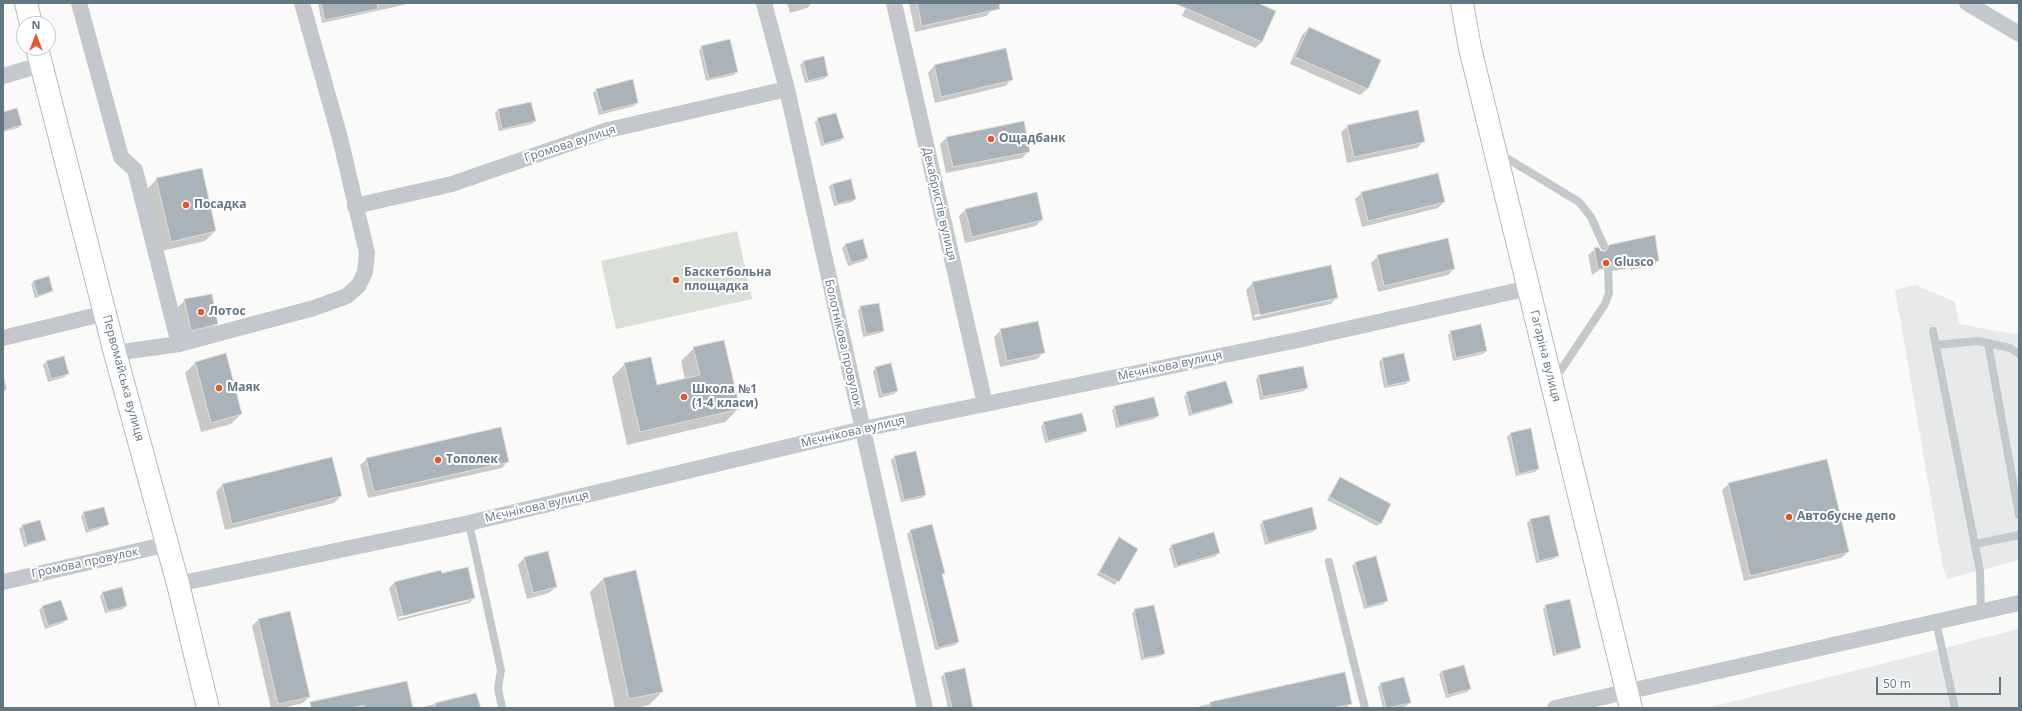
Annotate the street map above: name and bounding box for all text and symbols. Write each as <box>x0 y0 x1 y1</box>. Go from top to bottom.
north arrow <box>16 16 56 56</box>
text: N <box>32 17 40 32</box>
street label: Громова вулиця <box>523 122 617 166</box>
place label: Ощадбанк <box>999 132 1066 146</box>
marker: Ощадбанк <box>986 134 996 144</box>
street label: Декабристів вулиця <box>919 146 959 262</box>
place label: Посадка <box>194 198 246 212</box>
marker: Посадка <box>181 200 191 210</box>
place label: Glusco <box>1614 256 1654 270</box>
marker: Glusco <box>1601 258 1611 268</box>
place label: Баскетбольна площадка <box>684 266 771 294</box>
marker: Баскетбольна площадка <box>671 275 681 285</box>
street label: Болотнікова провулок <box>821 278 865 408</box>
place label: Лотос <box>209 305 246 319</box>
marker: Лотос <box>196 307 206 317</box>
street label: Гагаріна вулиця <box>1527 309 1563 403</box>
street label: Первомайська вулиця <box>99 313 147 443</box>
street label: Мєчнікова вулиця <box>1117 348 1223 384</box>
place label: Маяк <box>227 381 260 395</box>
marker: Маяк <box>214 383 224 393</box>
place label: Школа №1 (1-4 класи) <box>692 383 758 411</box>
marker: Школа №1 (1-4 класи) <box>679 392 689 402</box>
street label: Мєчнікова вулиця <box>800 413 906 451</box>
place label: Тополек <box>446 453 498 467</box>
marker: Тополек <box>433 455 443 465</box>
street label: Мєчнікова вулиця <box>484 488 590 526</box>
place label: Автобусне депо <box>1797 510 1896 524</box>
marker: Автобусне депо <box>1784 512 1794 522</box>
street label: Громова провулок <box>30 545 140 581</box>
scale bar <box>1878 669 2003 695</box>
text: 50 m <box>1883 675 1911 692</box>

